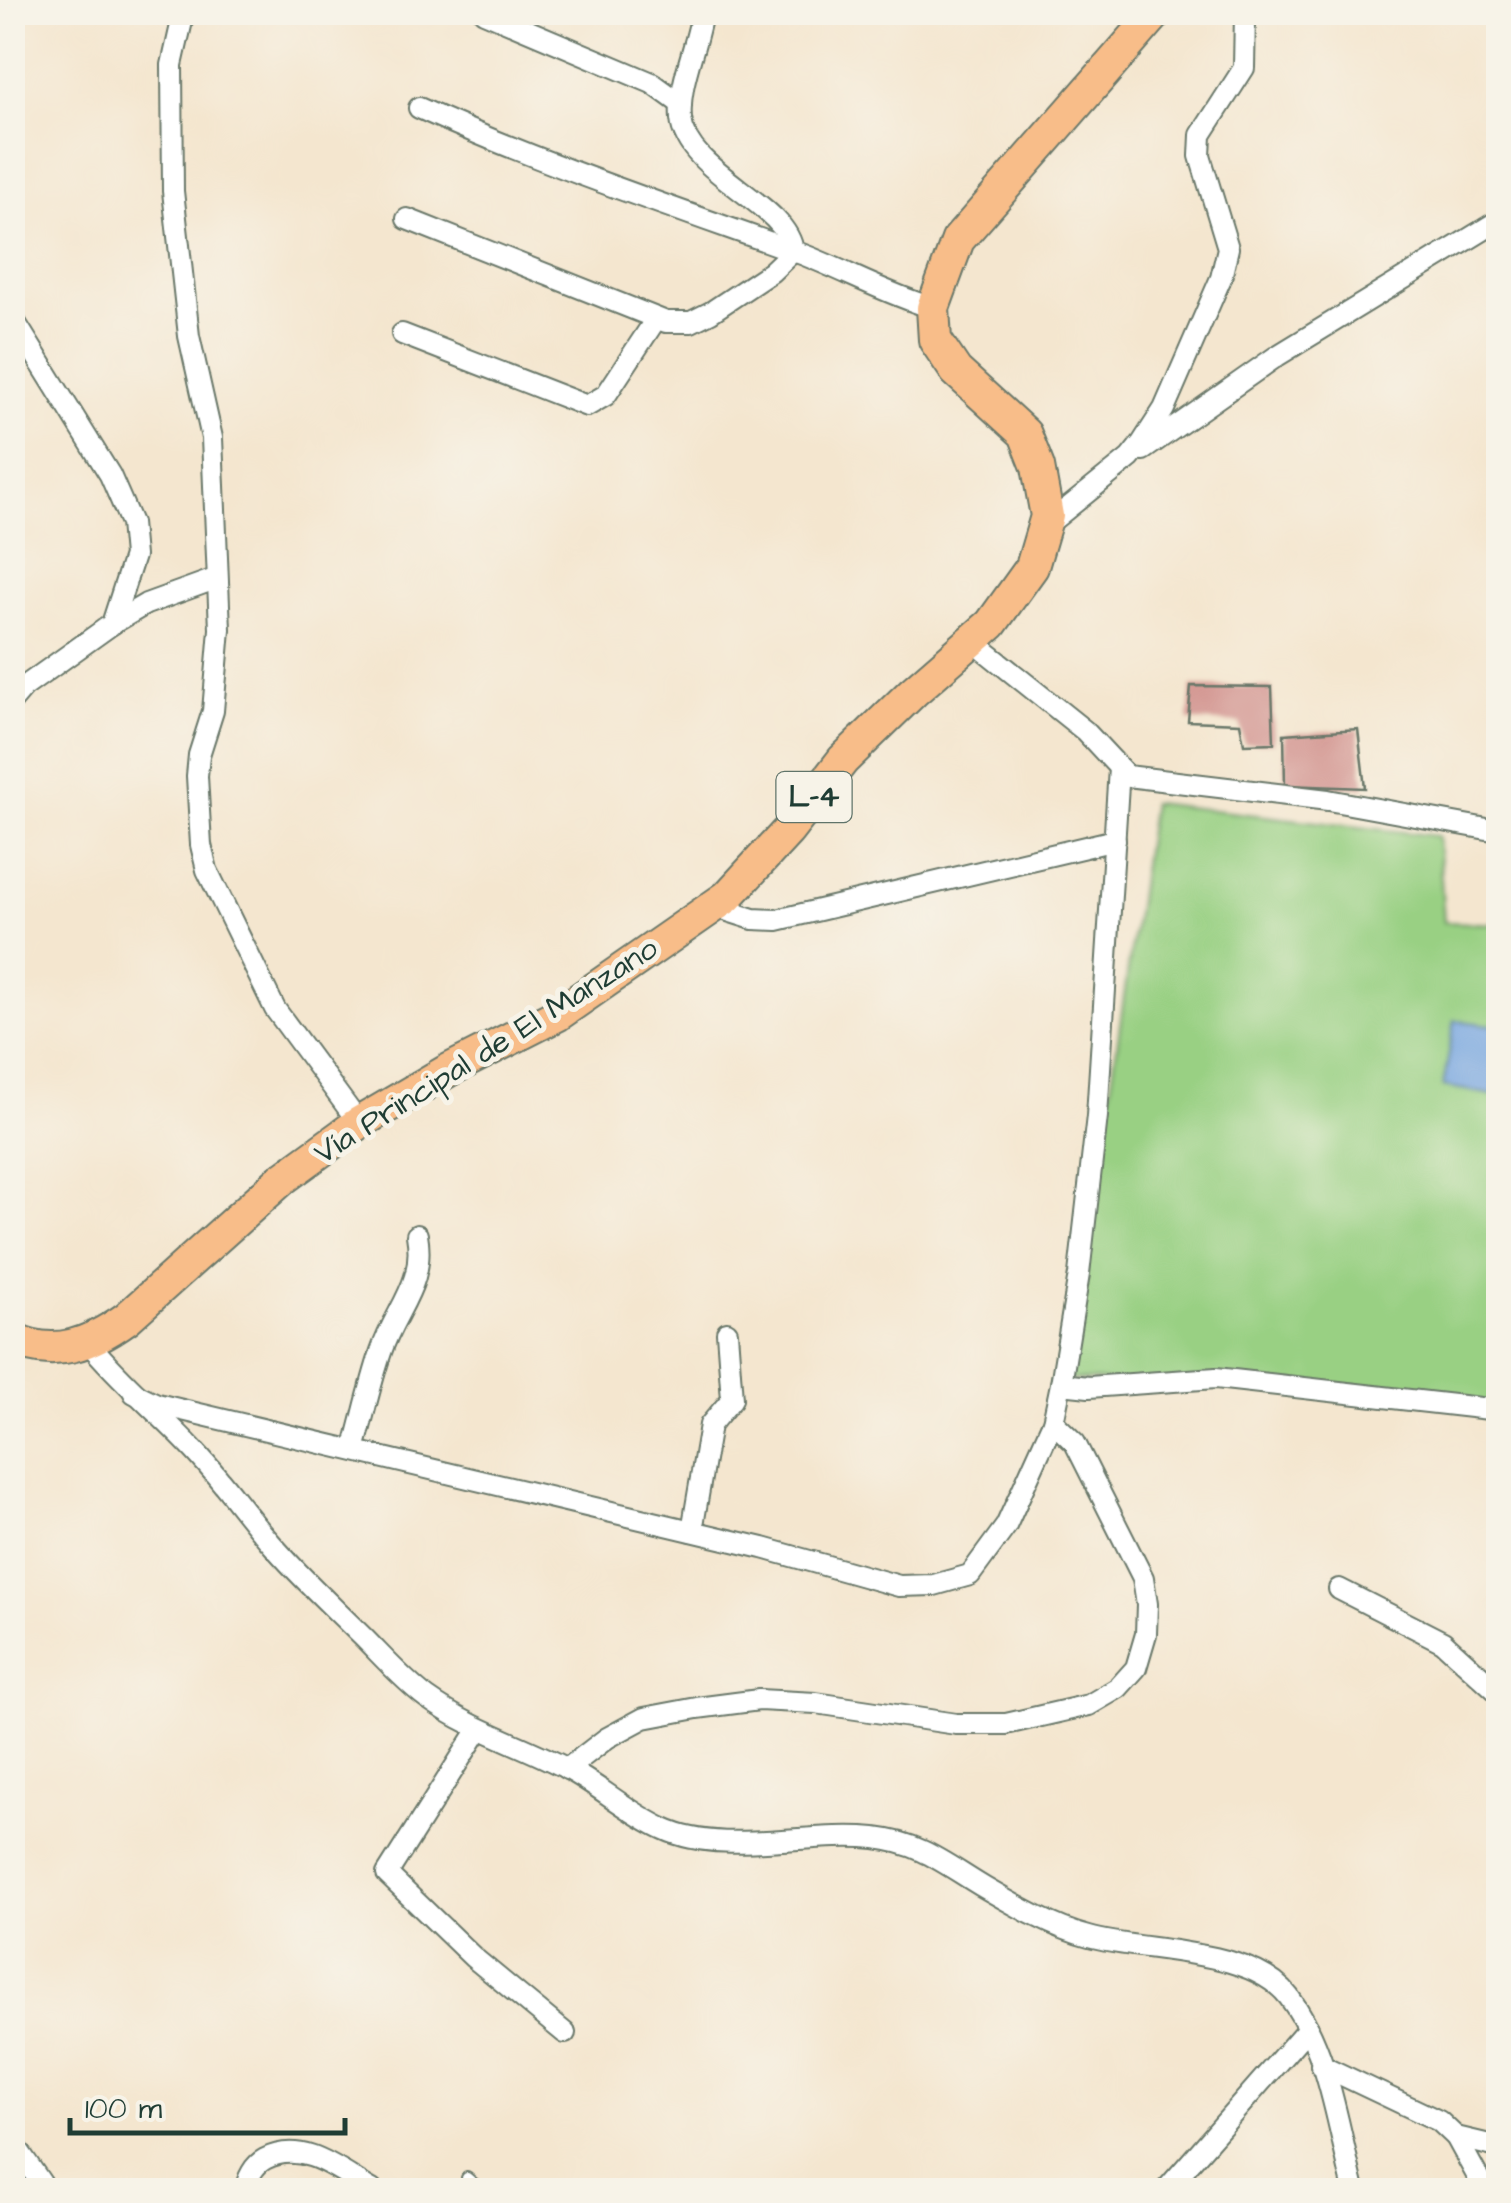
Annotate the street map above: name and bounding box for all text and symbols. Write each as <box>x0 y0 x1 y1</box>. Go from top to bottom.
road number: L-4 <box>776 772 852 822</box>
street label: Vía Principal de El Manzano <box>305 926 667 1176</box>
scale bar <box>70 2073 345 2135</box>
text: 100 m <box>85 2088 163 2130</box>

